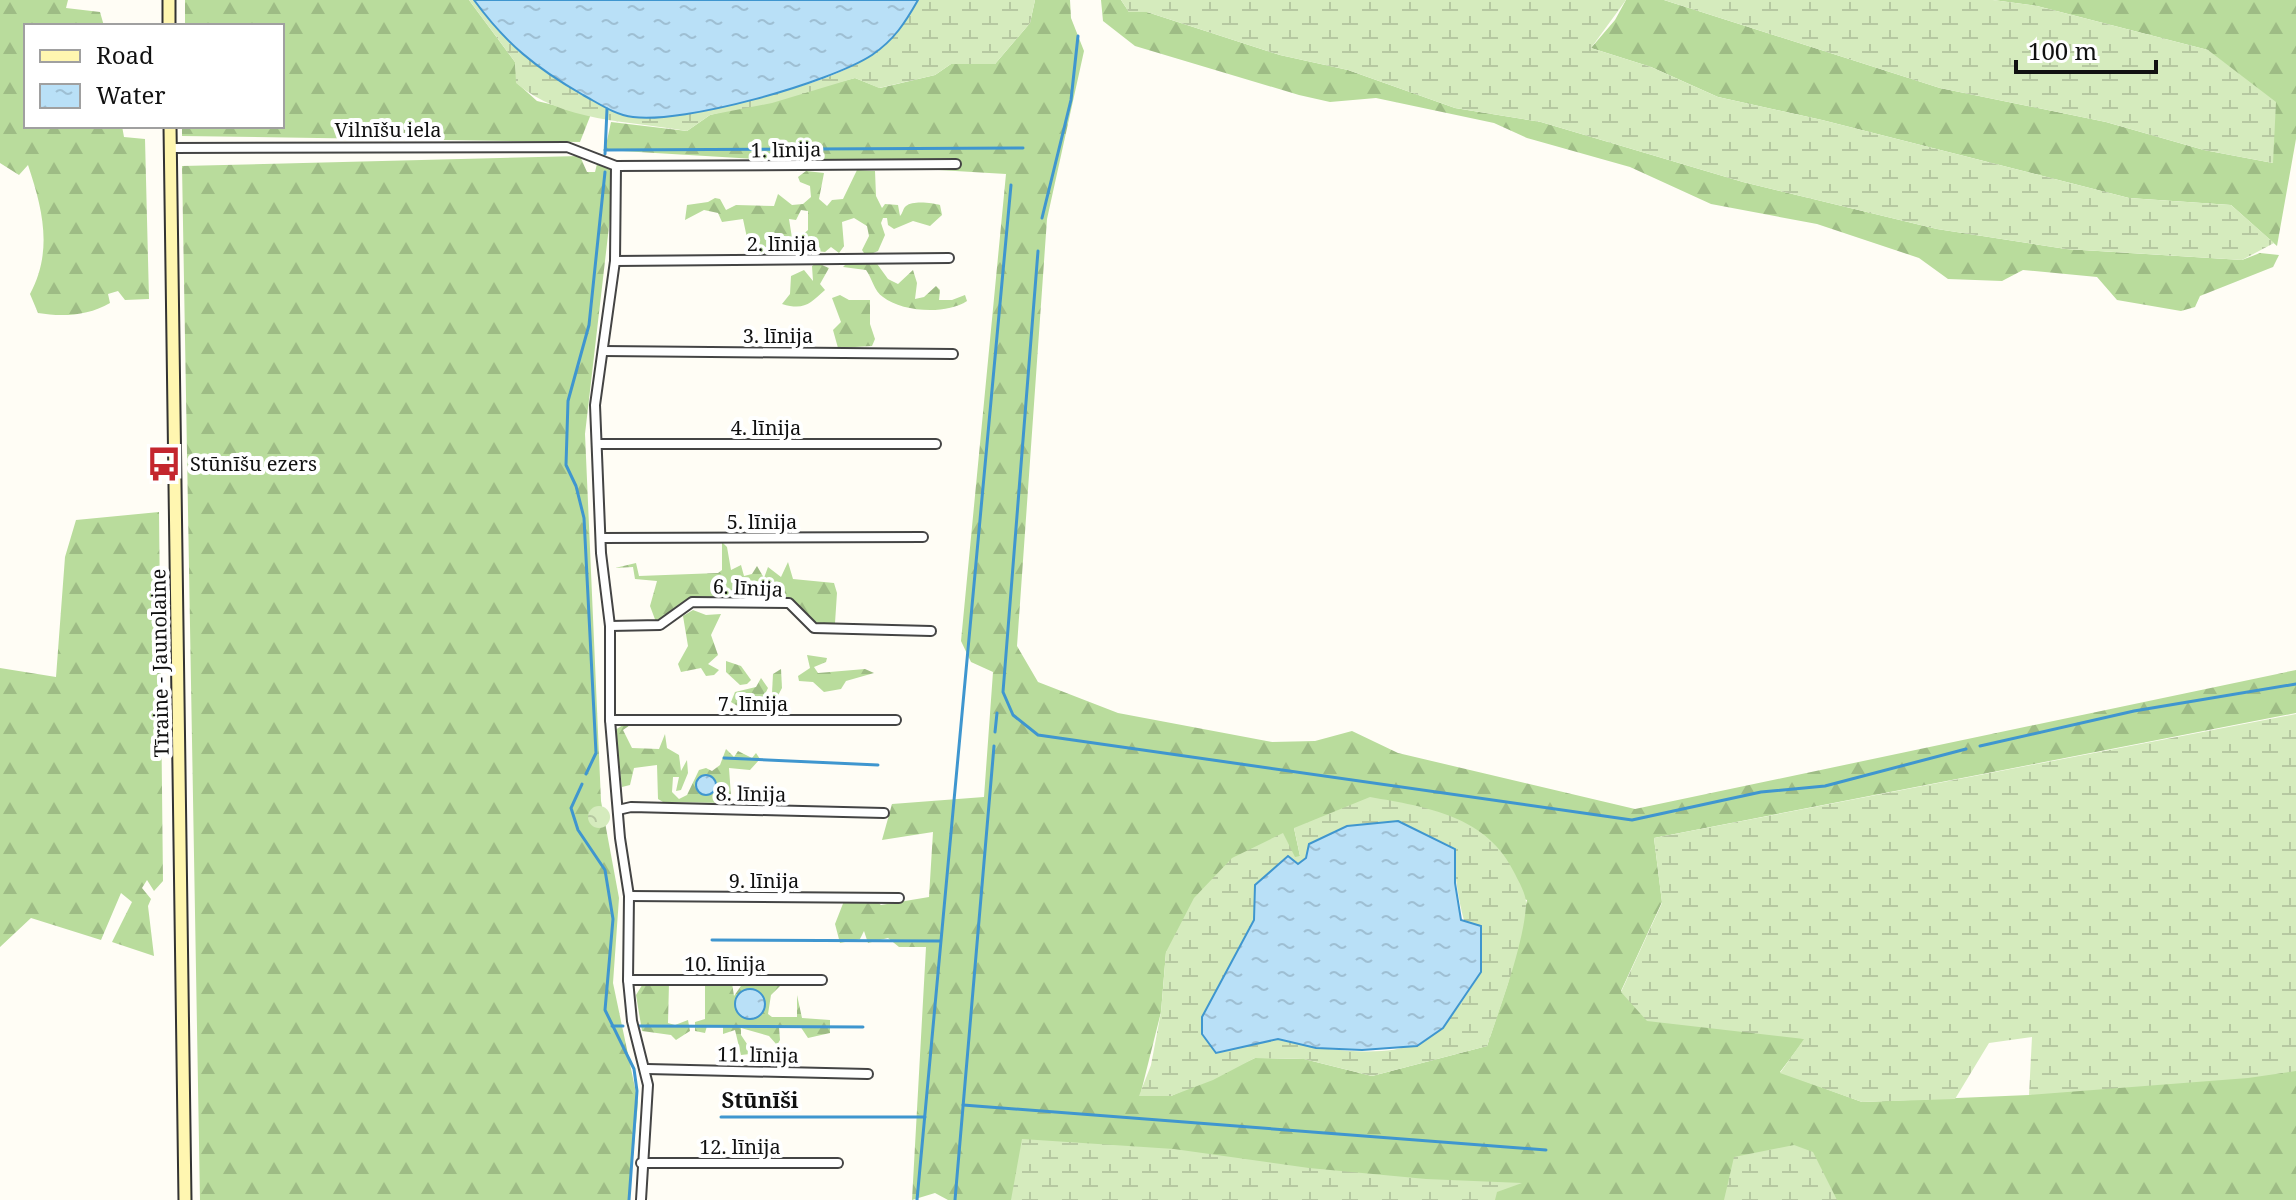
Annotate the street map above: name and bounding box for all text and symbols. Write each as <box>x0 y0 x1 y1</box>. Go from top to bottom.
legend <box>24 24 284 128</box>
scale bar <box>2016 24 2156 74</box>
text: 100 m <box>2028 34 2097 67</box>
text: Road <box>96 38 154 71</box>
text: Water <box>96 78 166 111</box>
street label: Vilnīšu iela <box>335 116 441 143</box>
street label: 1. līnija <box>750 135 821 164</box>
street label: 2. līnija <box>747 230 817 257</box>
street label: 3. līnija <box>743 322 813 349</box>
street label: 4. līnija <box>731 414 801 441</box>
bus stop icon: Stūnīšu ezers <box>145 445 183 483</box>
place label: Stūnīšu ezers <box>190 450 317 477</box>
street label: 5. līnija <box>727 508 797 535</box>
street label: Tīraine - Jaunolaine <box>144 569 175 758</box>
street label: 6. līnija <box>712 572 784 603</box>
street label: 7. līnija <box>718 690 788 717</box>
street label: 8. līnija <box>716 779 787 808</box>
street label: 9. līnija <box>729 867 799 894</box>
street label: 10. līnija <box>684 950 766 977</box>
street label: 11. līnija <box>717 1040 799 1069</box>
district label: Stūnīši <box>721 1084 799 1114</box>
street label: 12. līnija <box>699 1133 781 1160</box>

